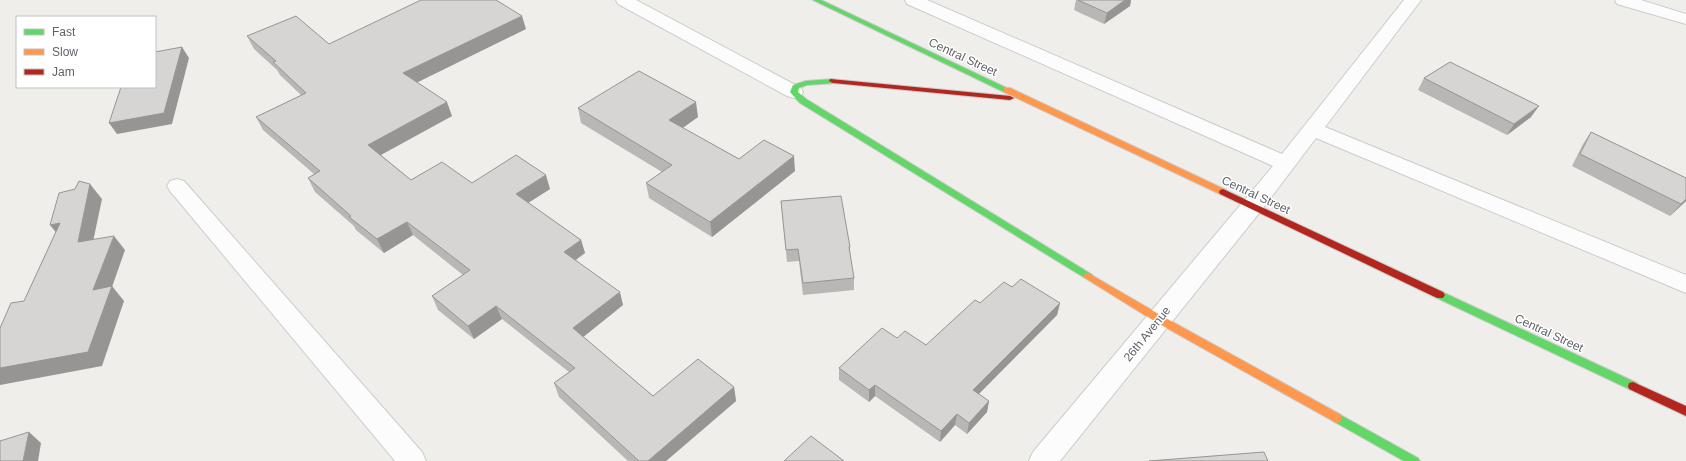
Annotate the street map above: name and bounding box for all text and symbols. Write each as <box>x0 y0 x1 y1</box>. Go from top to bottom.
legend <box>16 16 156 88</box>
text: Fast <box>52 25 76 39</box>
street label: Central Street <box>926 35 1000 79</box>
text: Slow <box>52 45 78 59</box>
text: Jam <box>52 65 75 79</box>
street label: Central Street <box>1219 173 1293 217</box>
street label: 26th Avenue <box>1121 303 1174 364</box>
street label: Central Street <box>1512 311 1586 355</box>

